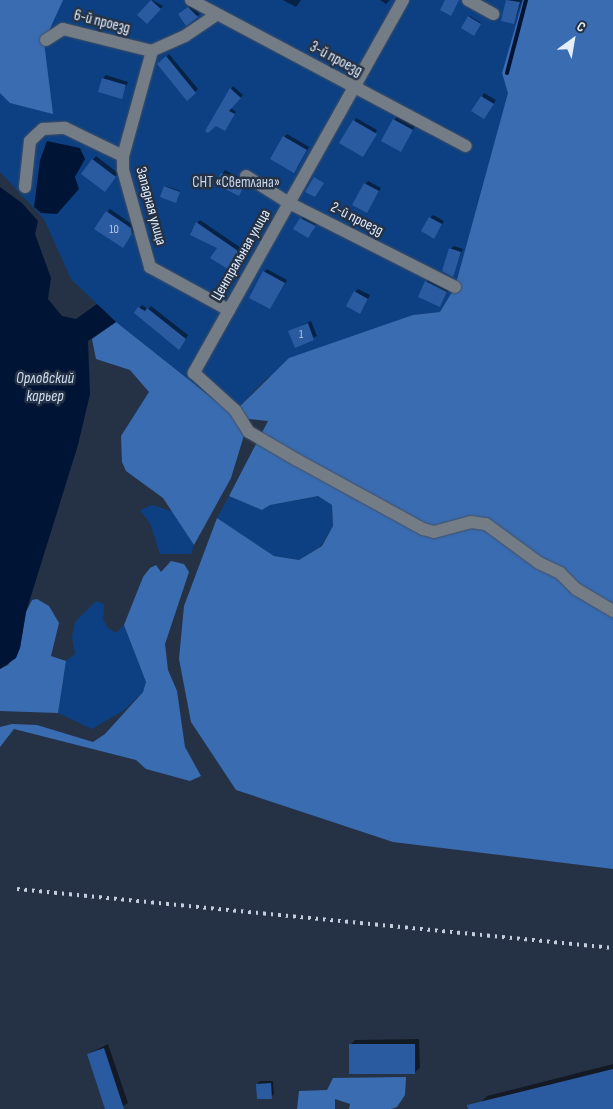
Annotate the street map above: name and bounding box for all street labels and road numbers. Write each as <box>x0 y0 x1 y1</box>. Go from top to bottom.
street label: 6-й проезд <box>72 6 132 38</box>
street label: 3-й проезд <box>307 38 365 80</box>
street label: Западная улица <box>132 165 170 247</box>
street label: 2-й проезд <box>328 198 386 240</box>
street label: Центральная улица <box>208 206 274 304</box>

